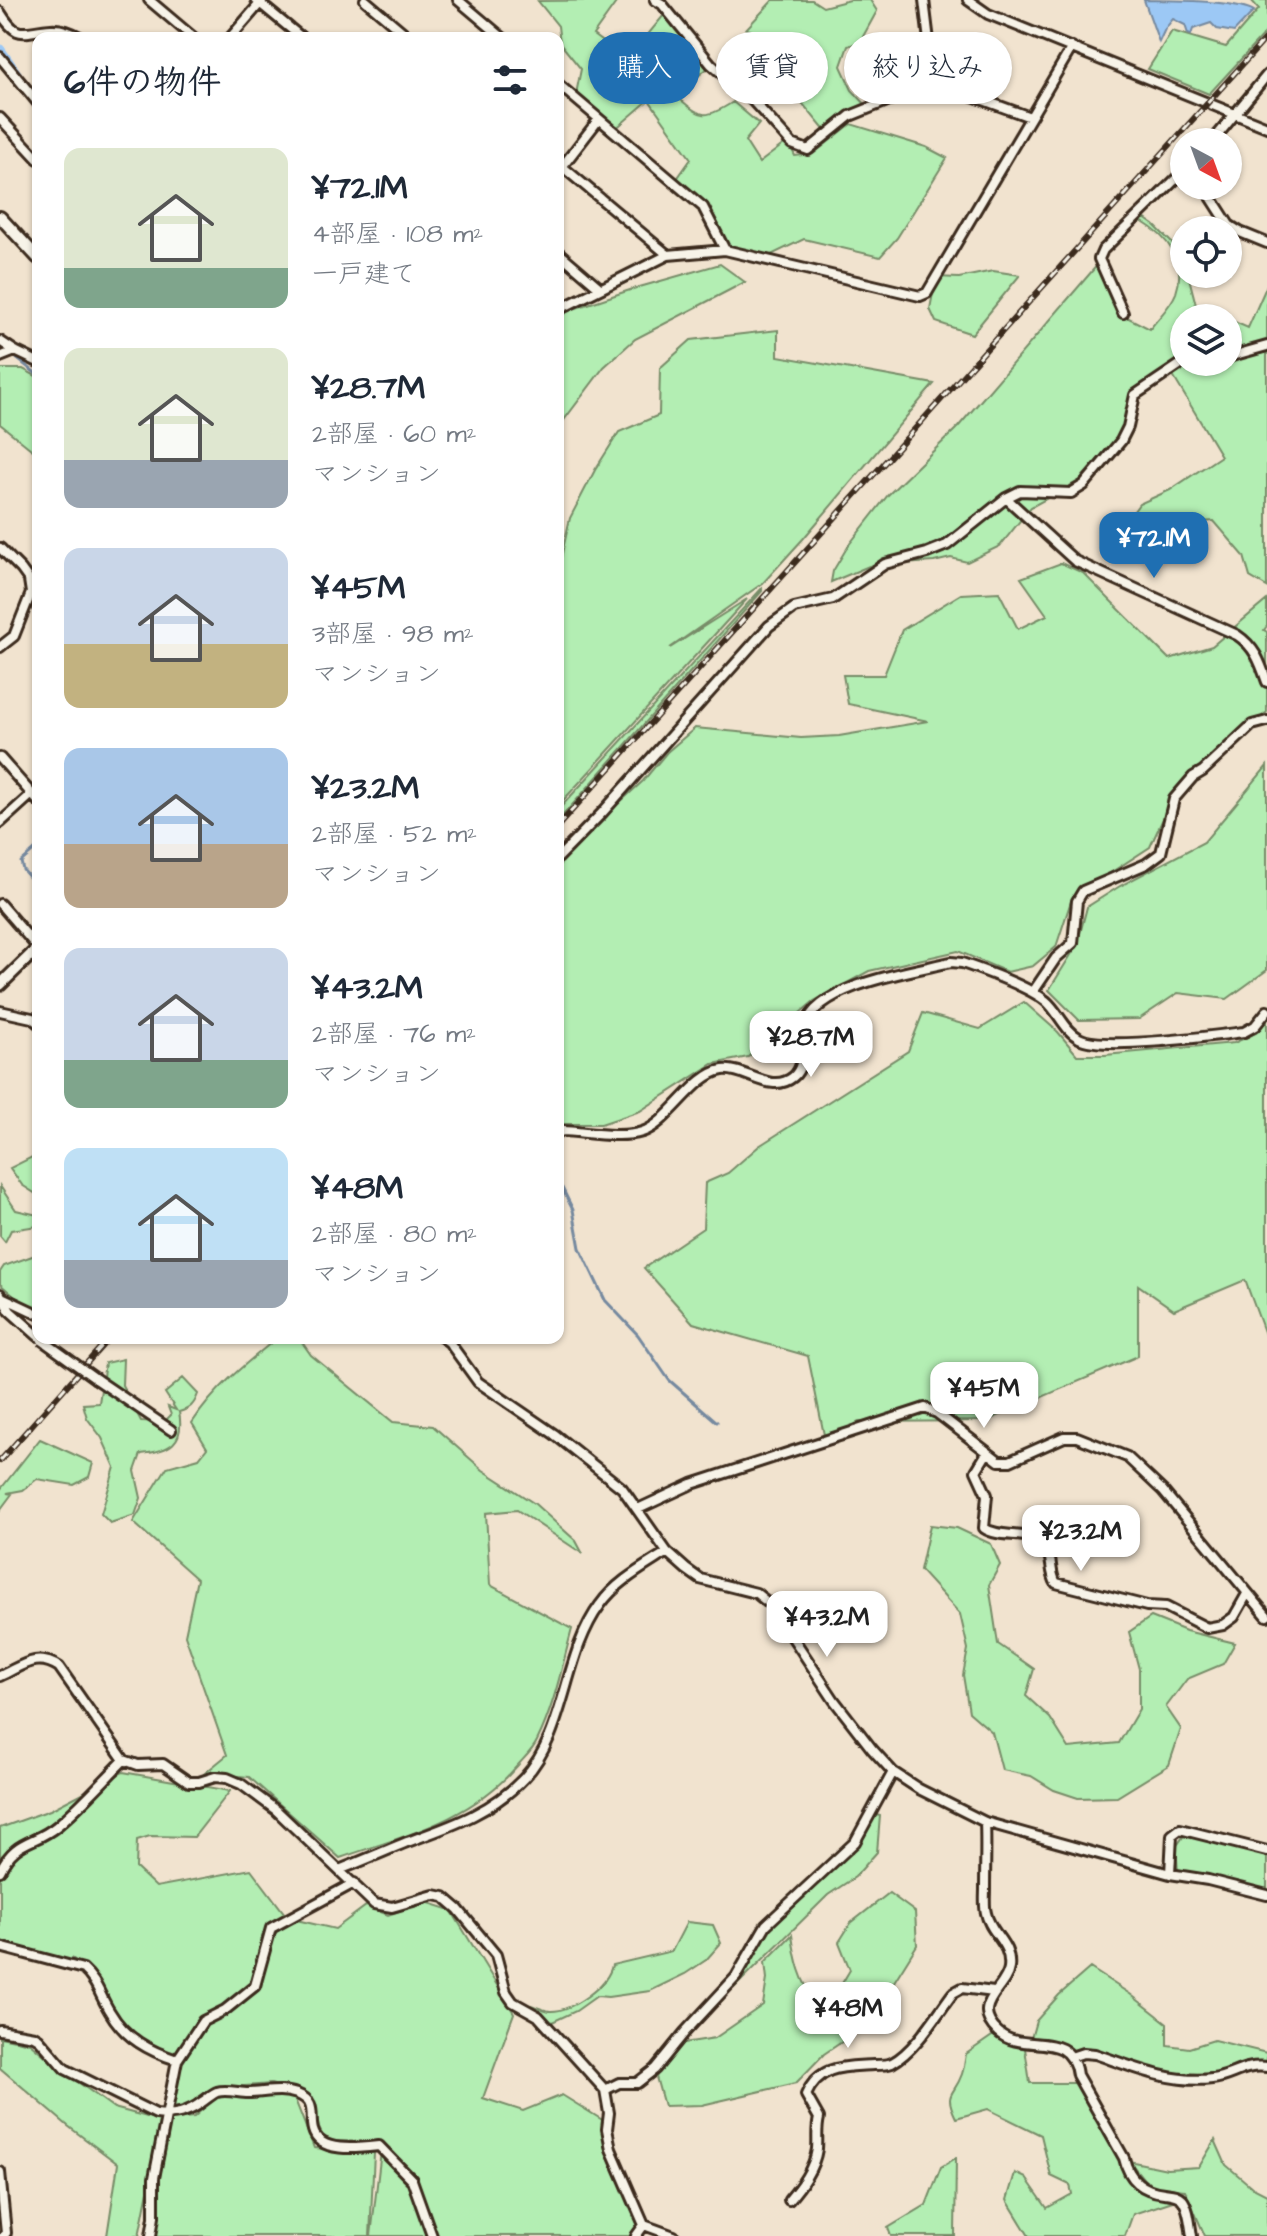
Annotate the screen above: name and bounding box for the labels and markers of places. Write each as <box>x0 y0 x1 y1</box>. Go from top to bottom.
pin: ¥72.1M <box>1089 512 1219 580</box>
pin: ¥28.7M <box>746 1011 876 1079</box>
pin: ¥45M <box>937 1362 1031 1430</box>
pin: ¥23.2M <box>1016 1505 1146 1573</box>
pin: ¥43.2M <box>762 1591 892 1659</box>
pin: ¥48M <box>801 1982 895 2050</box>

